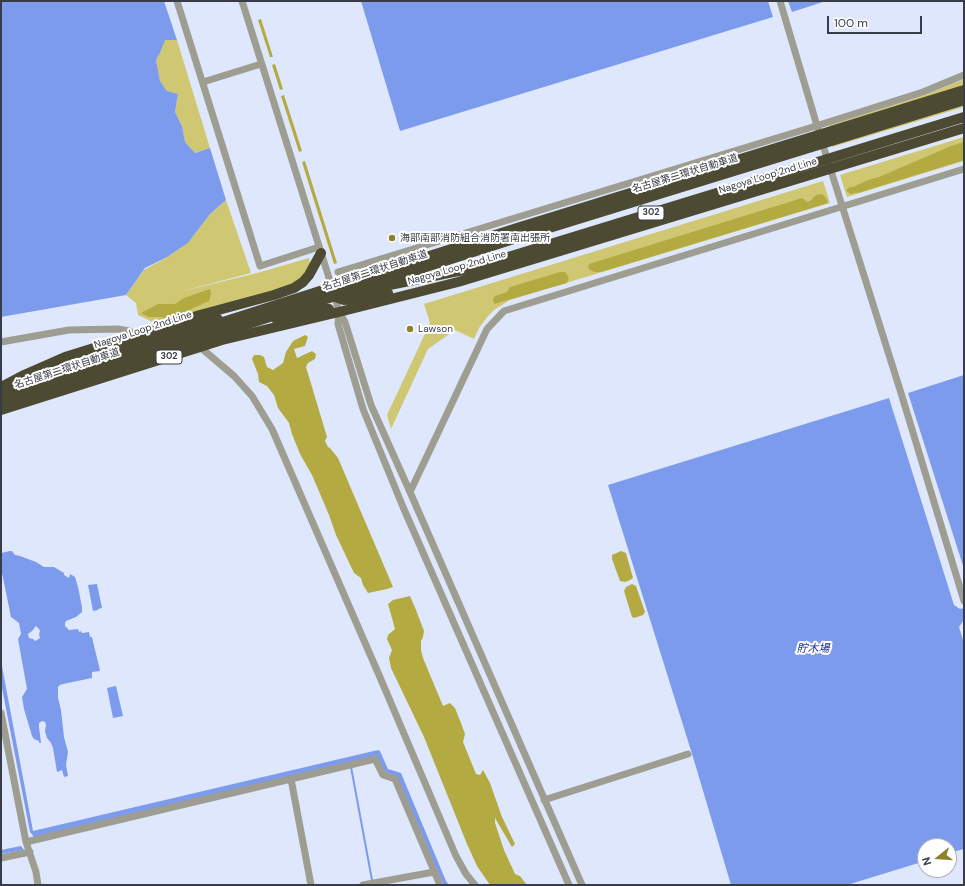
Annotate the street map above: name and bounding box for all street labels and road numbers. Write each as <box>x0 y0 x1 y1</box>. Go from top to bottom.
street label: 名古屋第二環状自動車道 <box>631 152 739 196</box>
street label: Nagoya Loop 2nd Line <box>717 155 819 197</box>
road number: 302 <box>638 206 664 220</box>
street label: 名古屋第二環状自動車道 <box>321 248 429 294</box>
street label: Nagoya Loop 2nd Line <box>406 248 508 288</box>
street label: Nagoya Loop 2nd Line <box>93 309 193 351</box>
street label: 名古屋第二環状自動車道 <box>13 346 121 392</box>
road number: 302 <box>156 350 182 364</box>

